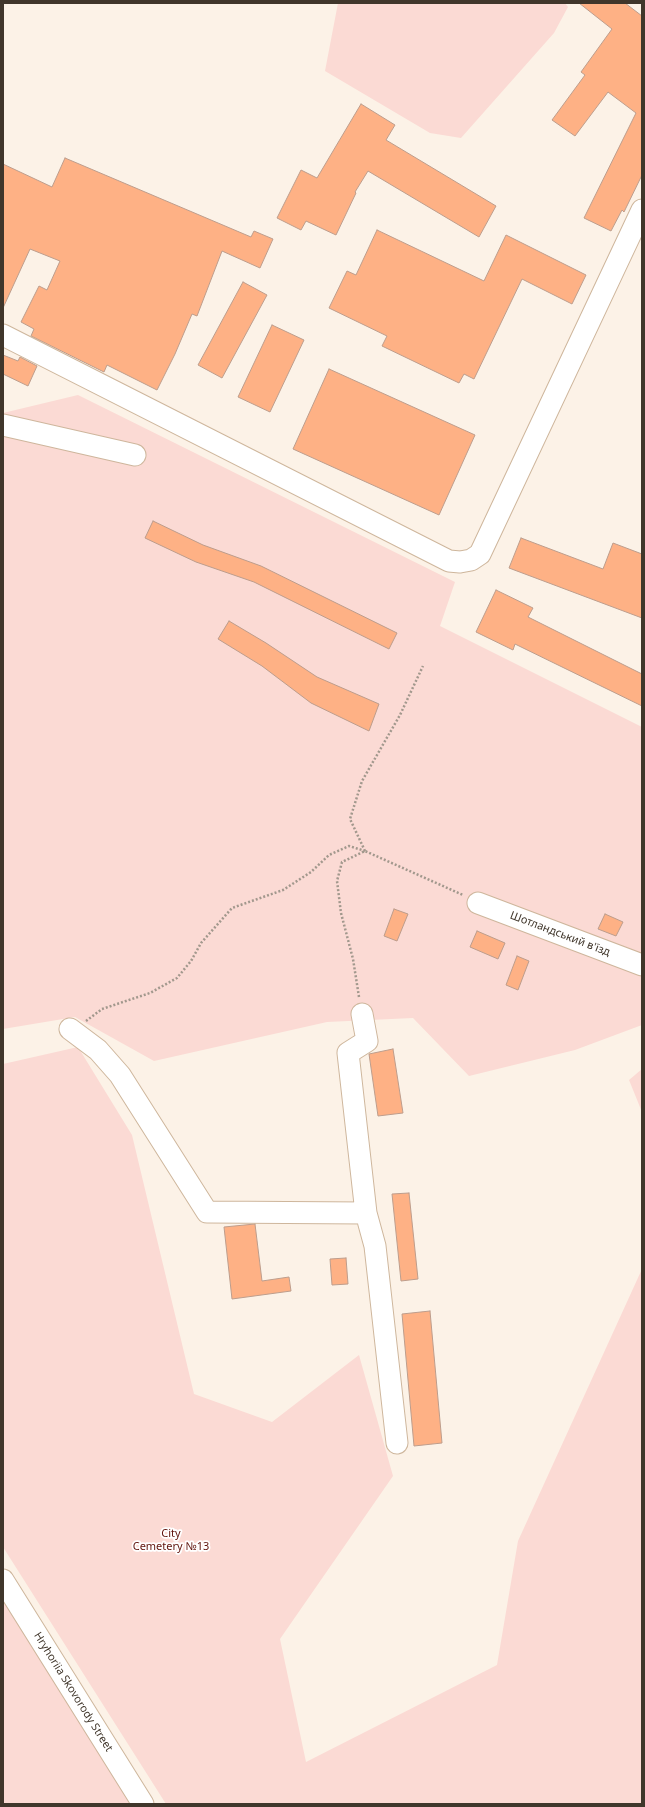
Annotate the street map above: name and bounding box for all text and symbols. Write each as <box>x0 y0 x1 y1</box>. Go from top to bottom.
street label: Шотландський в'їзд <box>508 909 612 959</box>
park label: City Cemetery №13 <box>133 1527 209 1553</box>
street label: Hryhoriia Skovorody Street <box>31 1630 115 1754</box>

